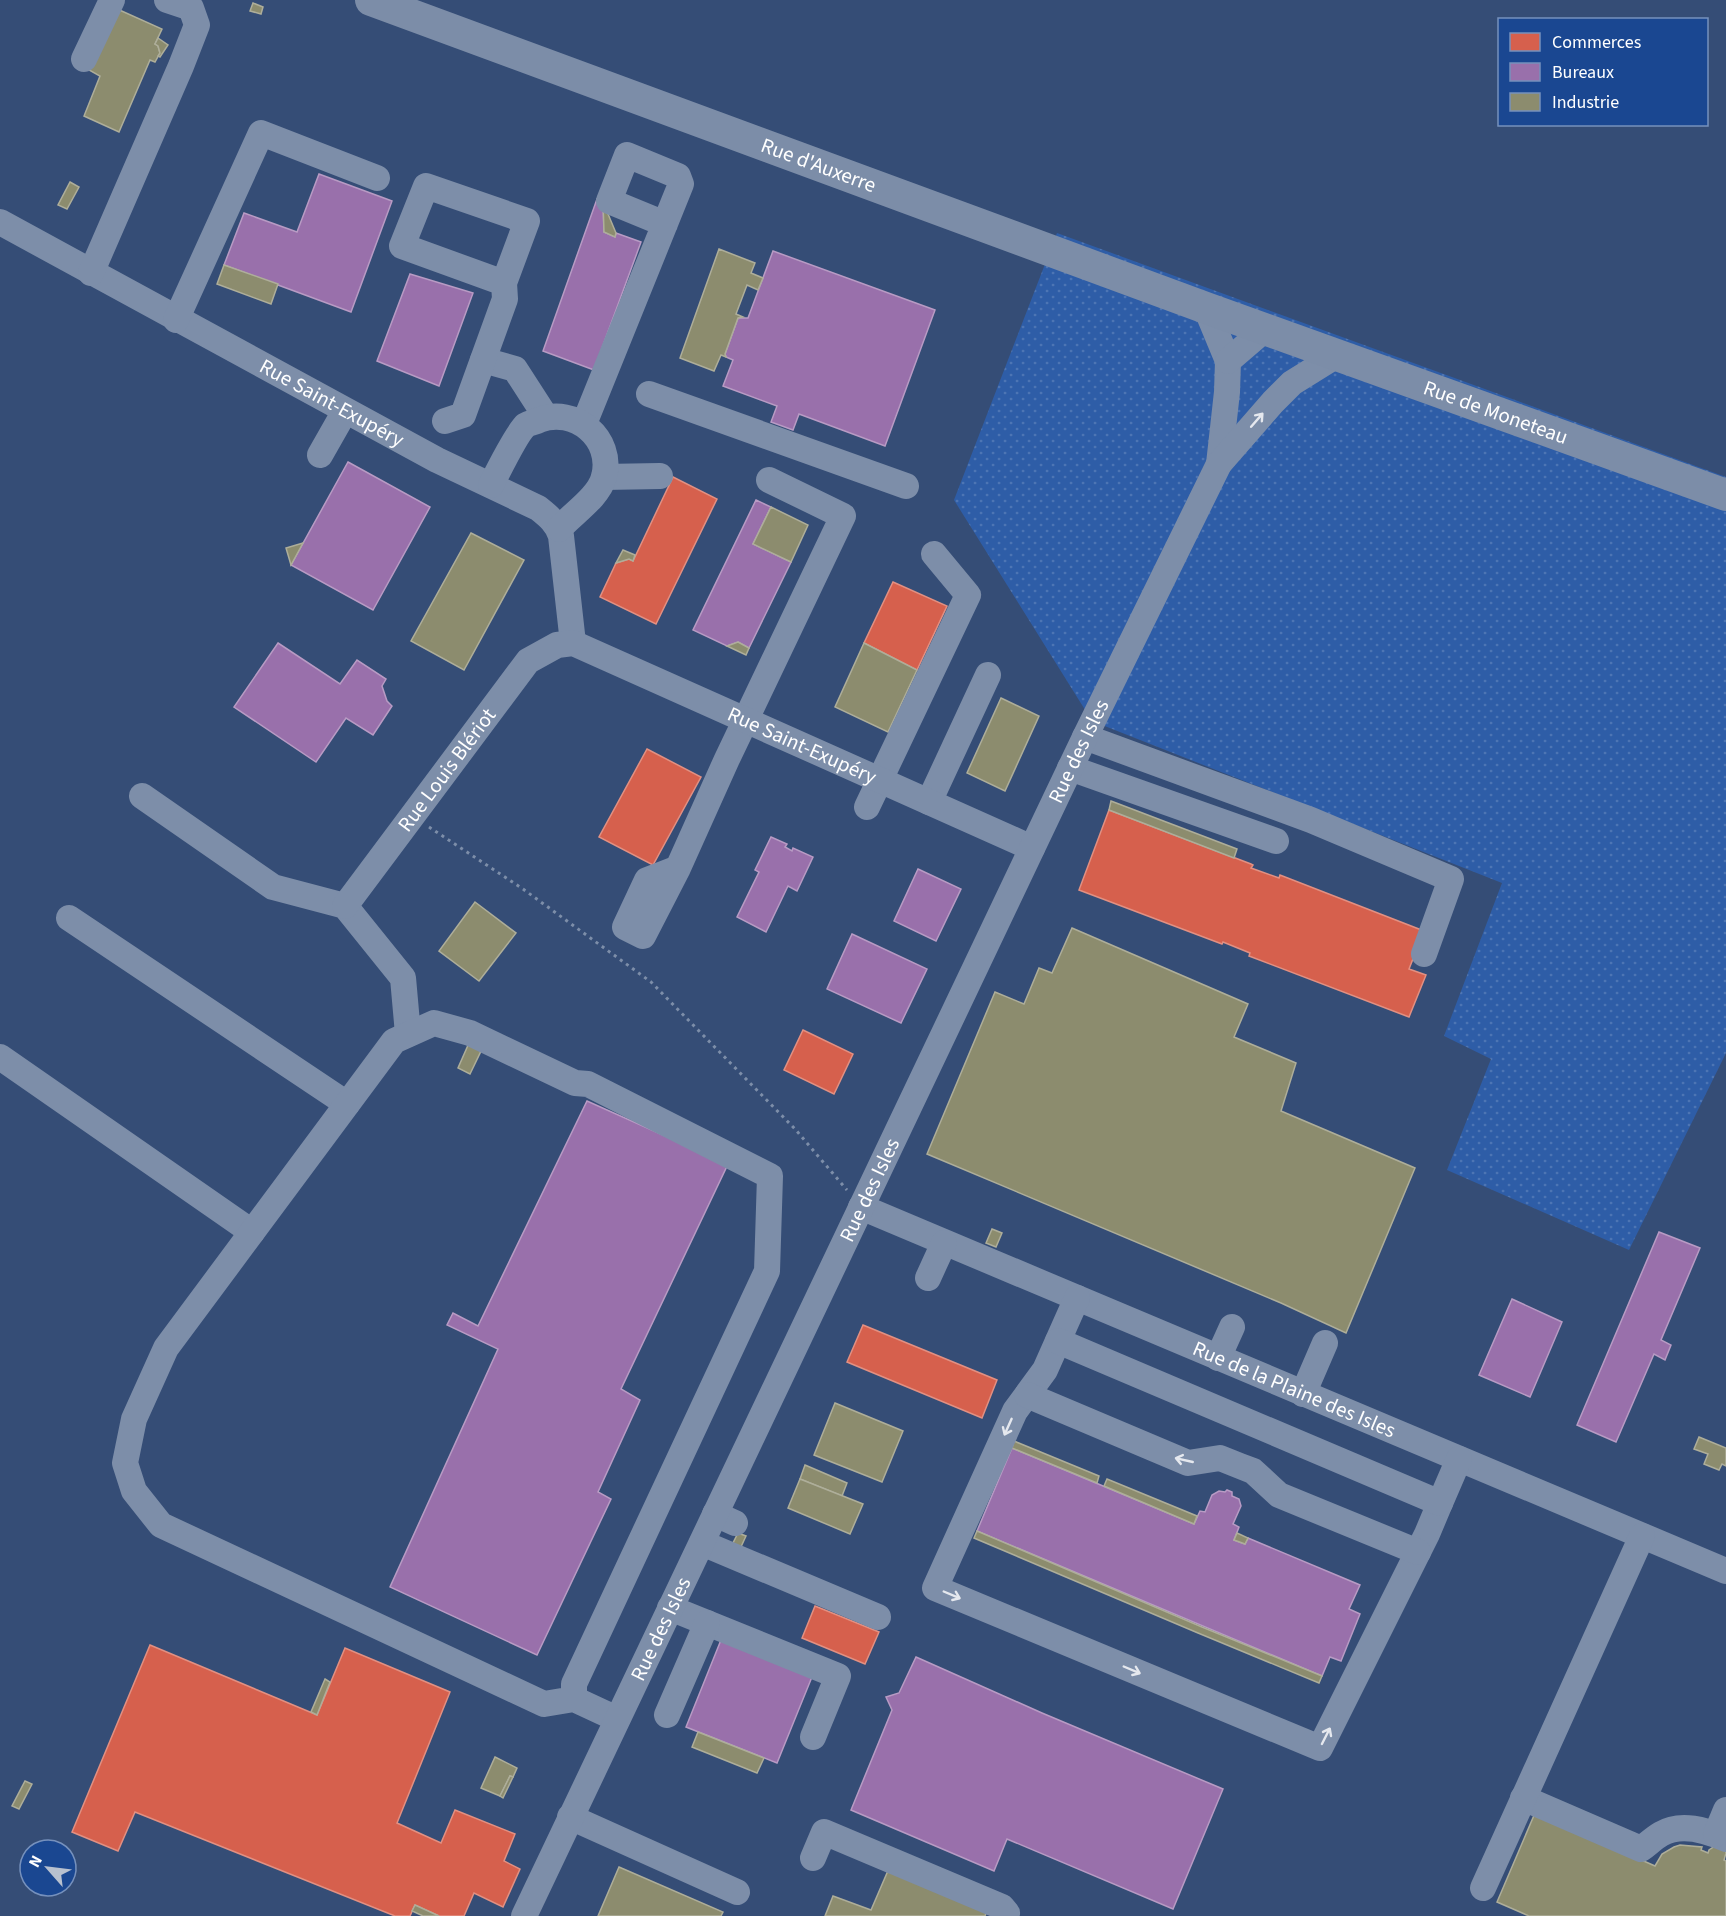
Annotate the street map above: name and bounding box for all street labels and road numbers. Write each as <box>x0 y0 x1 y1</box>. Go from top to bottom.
street label: Rue d'Auxerre <box>757 130 880 200</box>
street label: Rue Saint-Exupéry <box>254 351 410 454</box>
street label: Rue de Moneteau <box>1419 372 1572 452</box>
street label: Rue des Isles <box>1041 694 1116 808</box>
street label: Rue Saint-Exupéry <box>723 699 882 792</box>
street label: Rue Louis Blériot <box>391 702 503 838</box>
street label: Rue des Isles <box>832 1133 907 1247</box>
street label: Rue de la Plaine des Isles <box>1188 1333 1400 1445</box>
street label: Rue des Isles <box>623 1572 698 1686</box>

